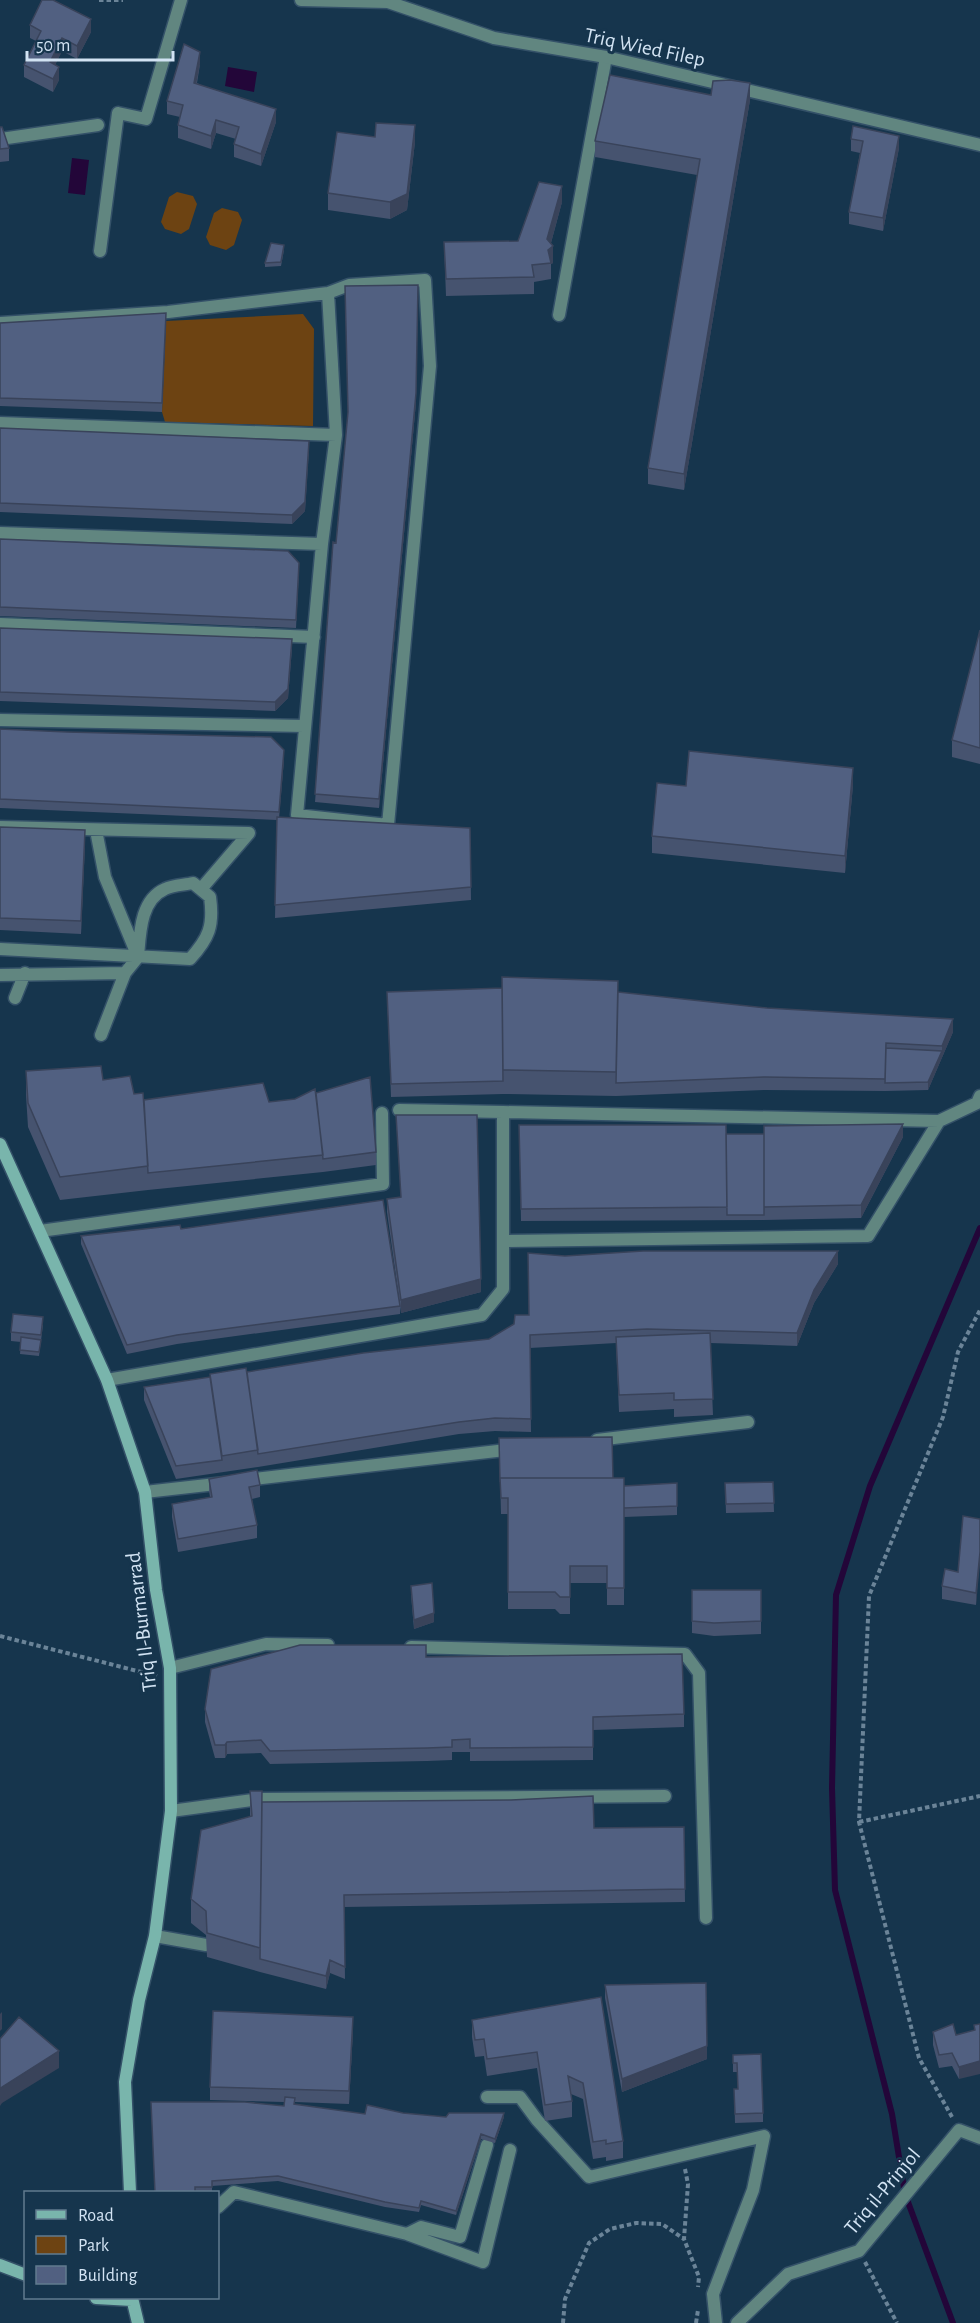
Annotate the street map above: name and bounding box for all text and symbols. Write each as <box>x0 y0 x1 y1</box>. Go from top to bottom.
scale bar <box>27 24 172 62</box>
street label: Triq Wied Filep <box>583 24 707 71</box>
text: 50 m <box>36 37 70 55</box>
street label: Triq Il-Burmarrad <box>123 1551 160 1693</box>
street label: Triq il-Prinjol <box>840 2144 924 2238</box>
legend <box>24 2191 219 2299</box>
text: Road <box>78 2207 114 2225</box>
text: Park <box>78 2237 110 2255</box>
text: Building <box>78 2267 138 2285</box>

